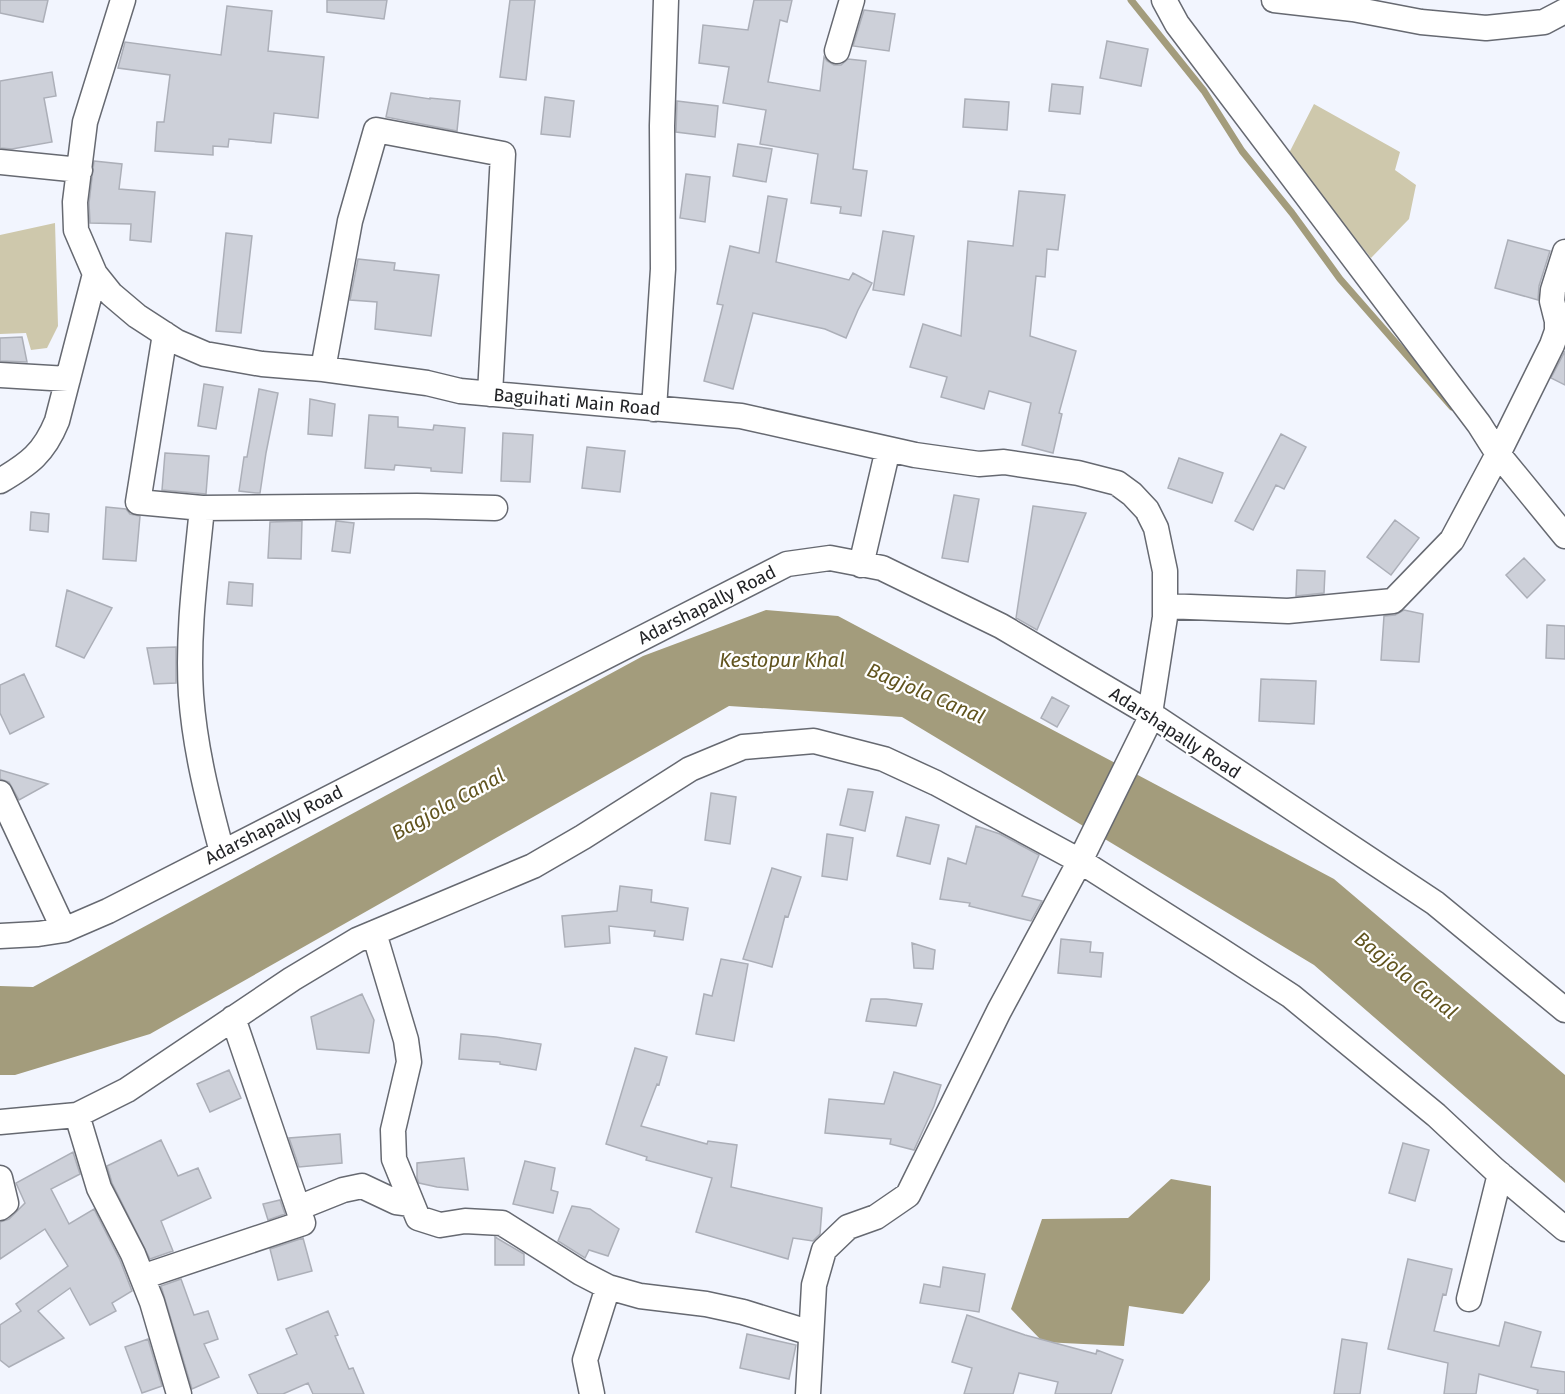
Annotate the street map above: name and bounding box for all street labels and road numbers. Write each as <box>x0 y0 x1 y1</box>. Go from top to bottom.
street label: Baguihati Main Road <box>493 384 661 420</box>
street label: Adarshapally Road <box>634 561 780 649</box>
street label: Adarshapally Road <box>1105 682 1245 784</box>
street label: Adarshapally Road <box>201 781 347 869</box>

